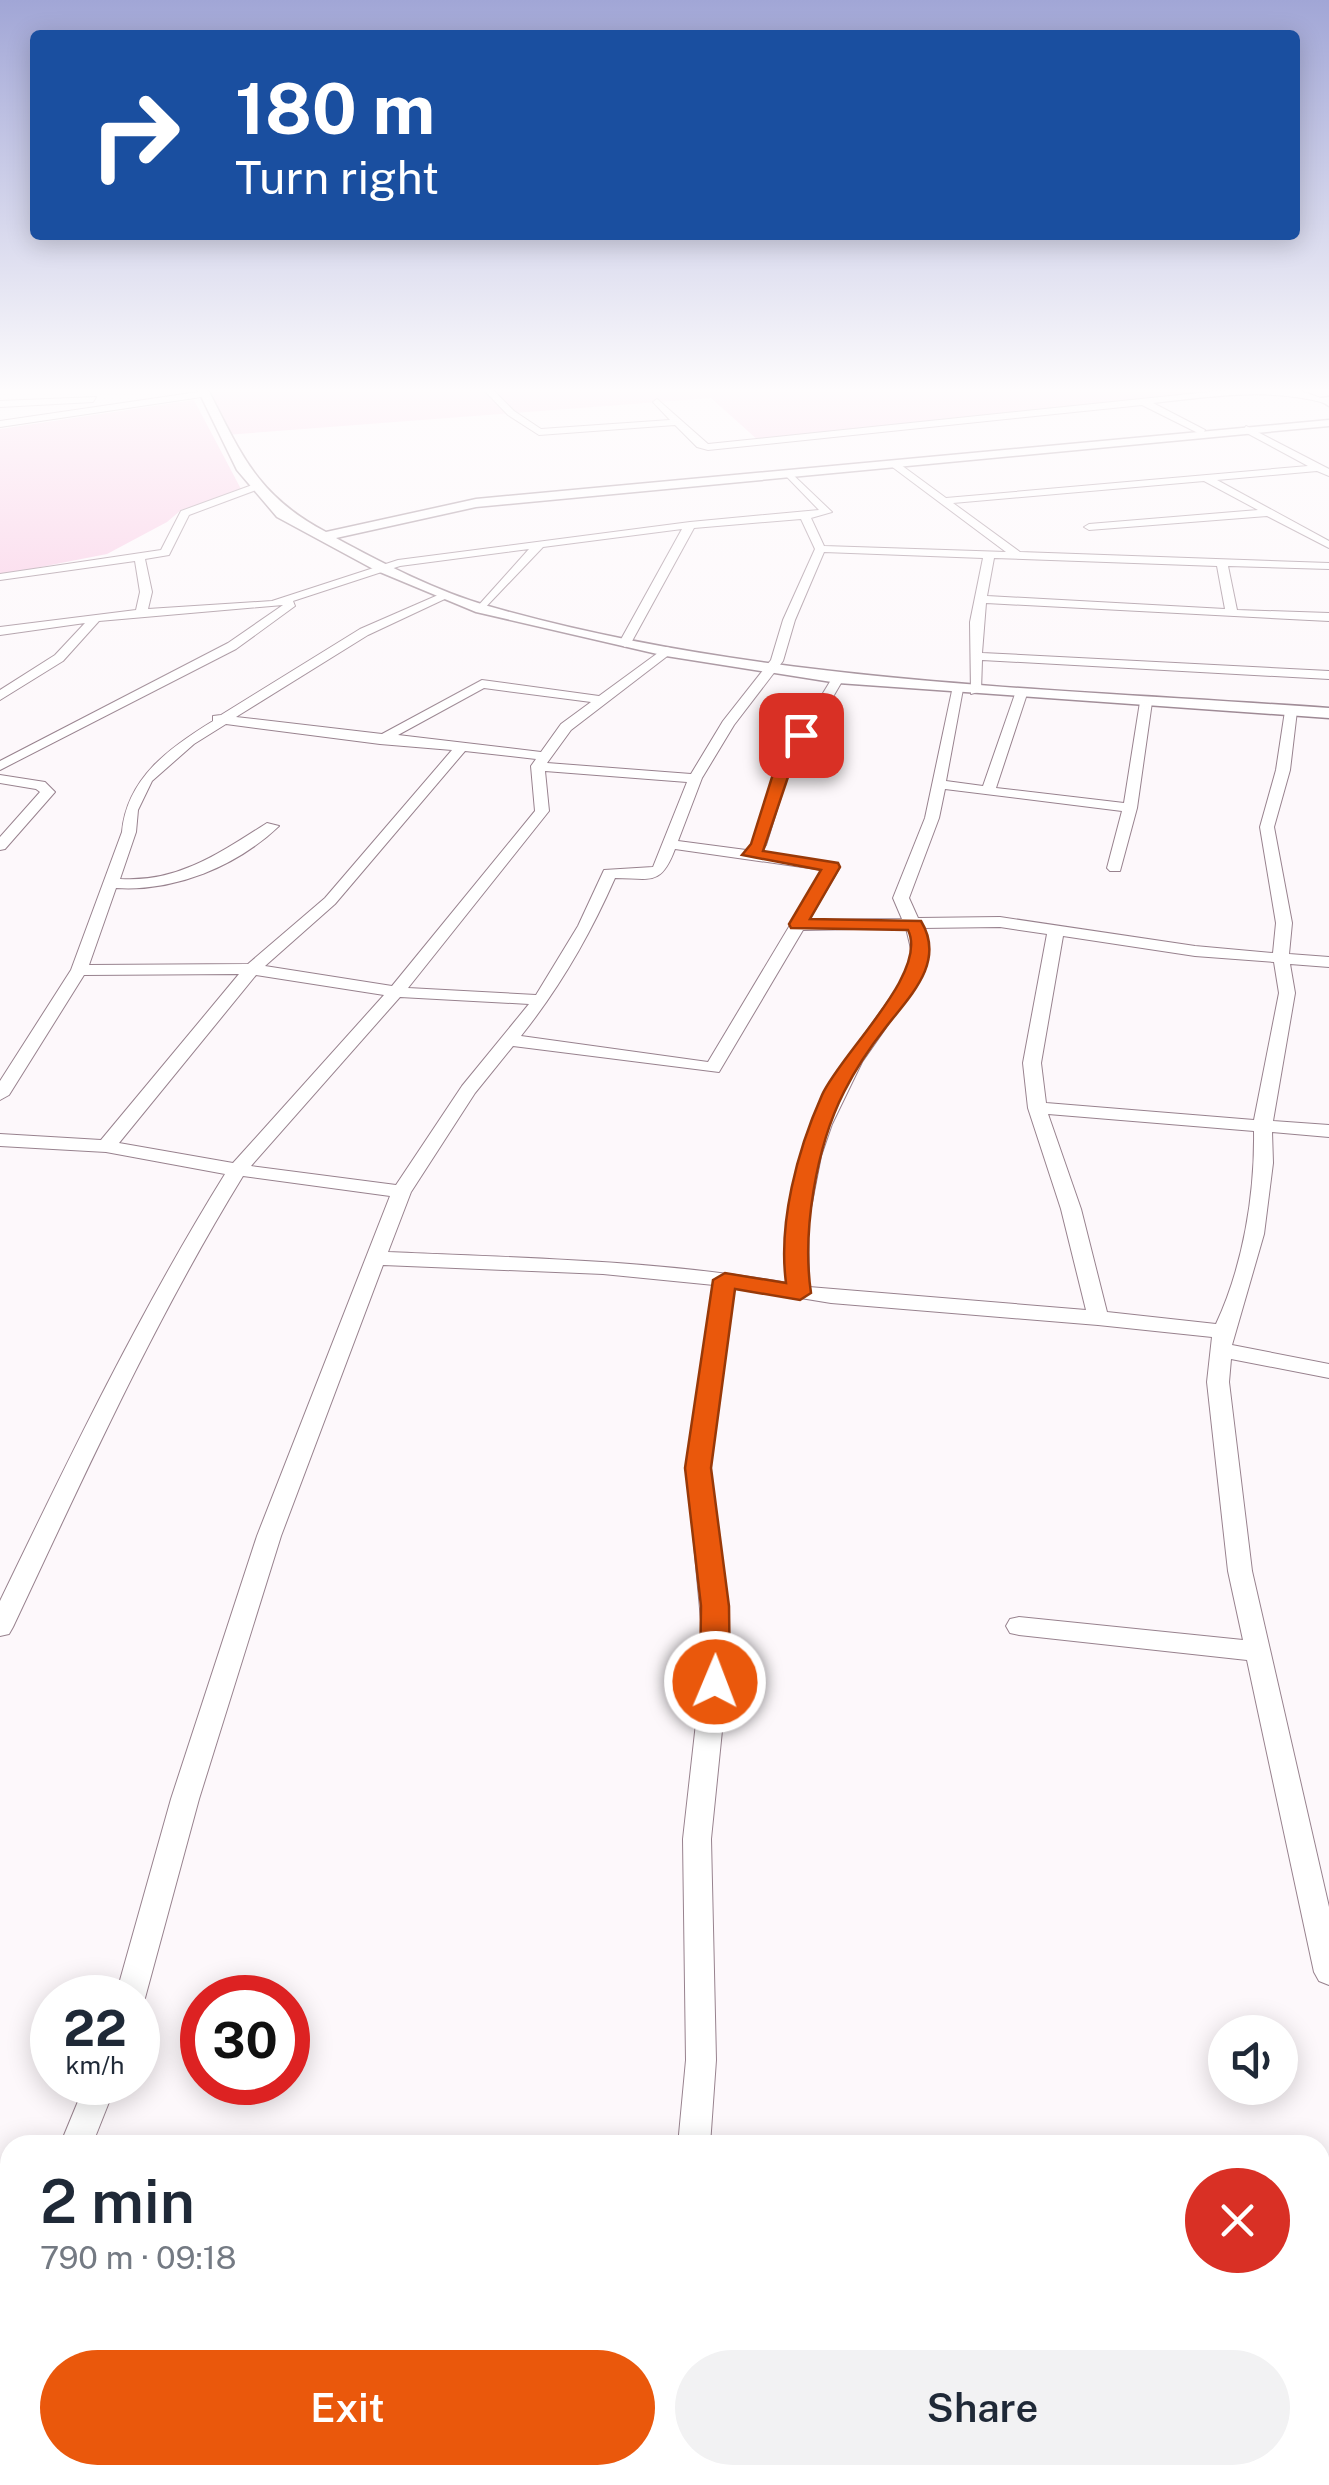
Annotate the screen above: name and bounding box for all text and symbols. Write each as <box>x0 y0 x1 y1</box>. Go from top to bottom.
text: 180 m <box>235 67 435 150</box>
icon: right <box>70 70 200 200</box>
text: Turn right <box>235 151 439 204</box>
pin <box>759 693 844 778</box>
icon: arrive <box>774 708 829 763</box>
position arrow <box>663 1630 767 1734</box>
speed limit sign: 30 <box>180 1975 310 2105</box>
text: 22 <box>63 1998 127 2057</box>
map controls <box>1208 2015 1298 2105</box>
button: sound <box>1208 2015 1298 2105</box>
text: km/h <box>66 2050 124 2080</box>
text: 2 min <box>40 2166 195 2237</box>
button: close <box>1185 2168 1290 2273</box>
text: 790 m · 09:18 <box>40 2239 236 2276</box>
button: Exit <box>40 2350 655 2465</box>
button: Share <box>675 2350 1290 2465</box>

